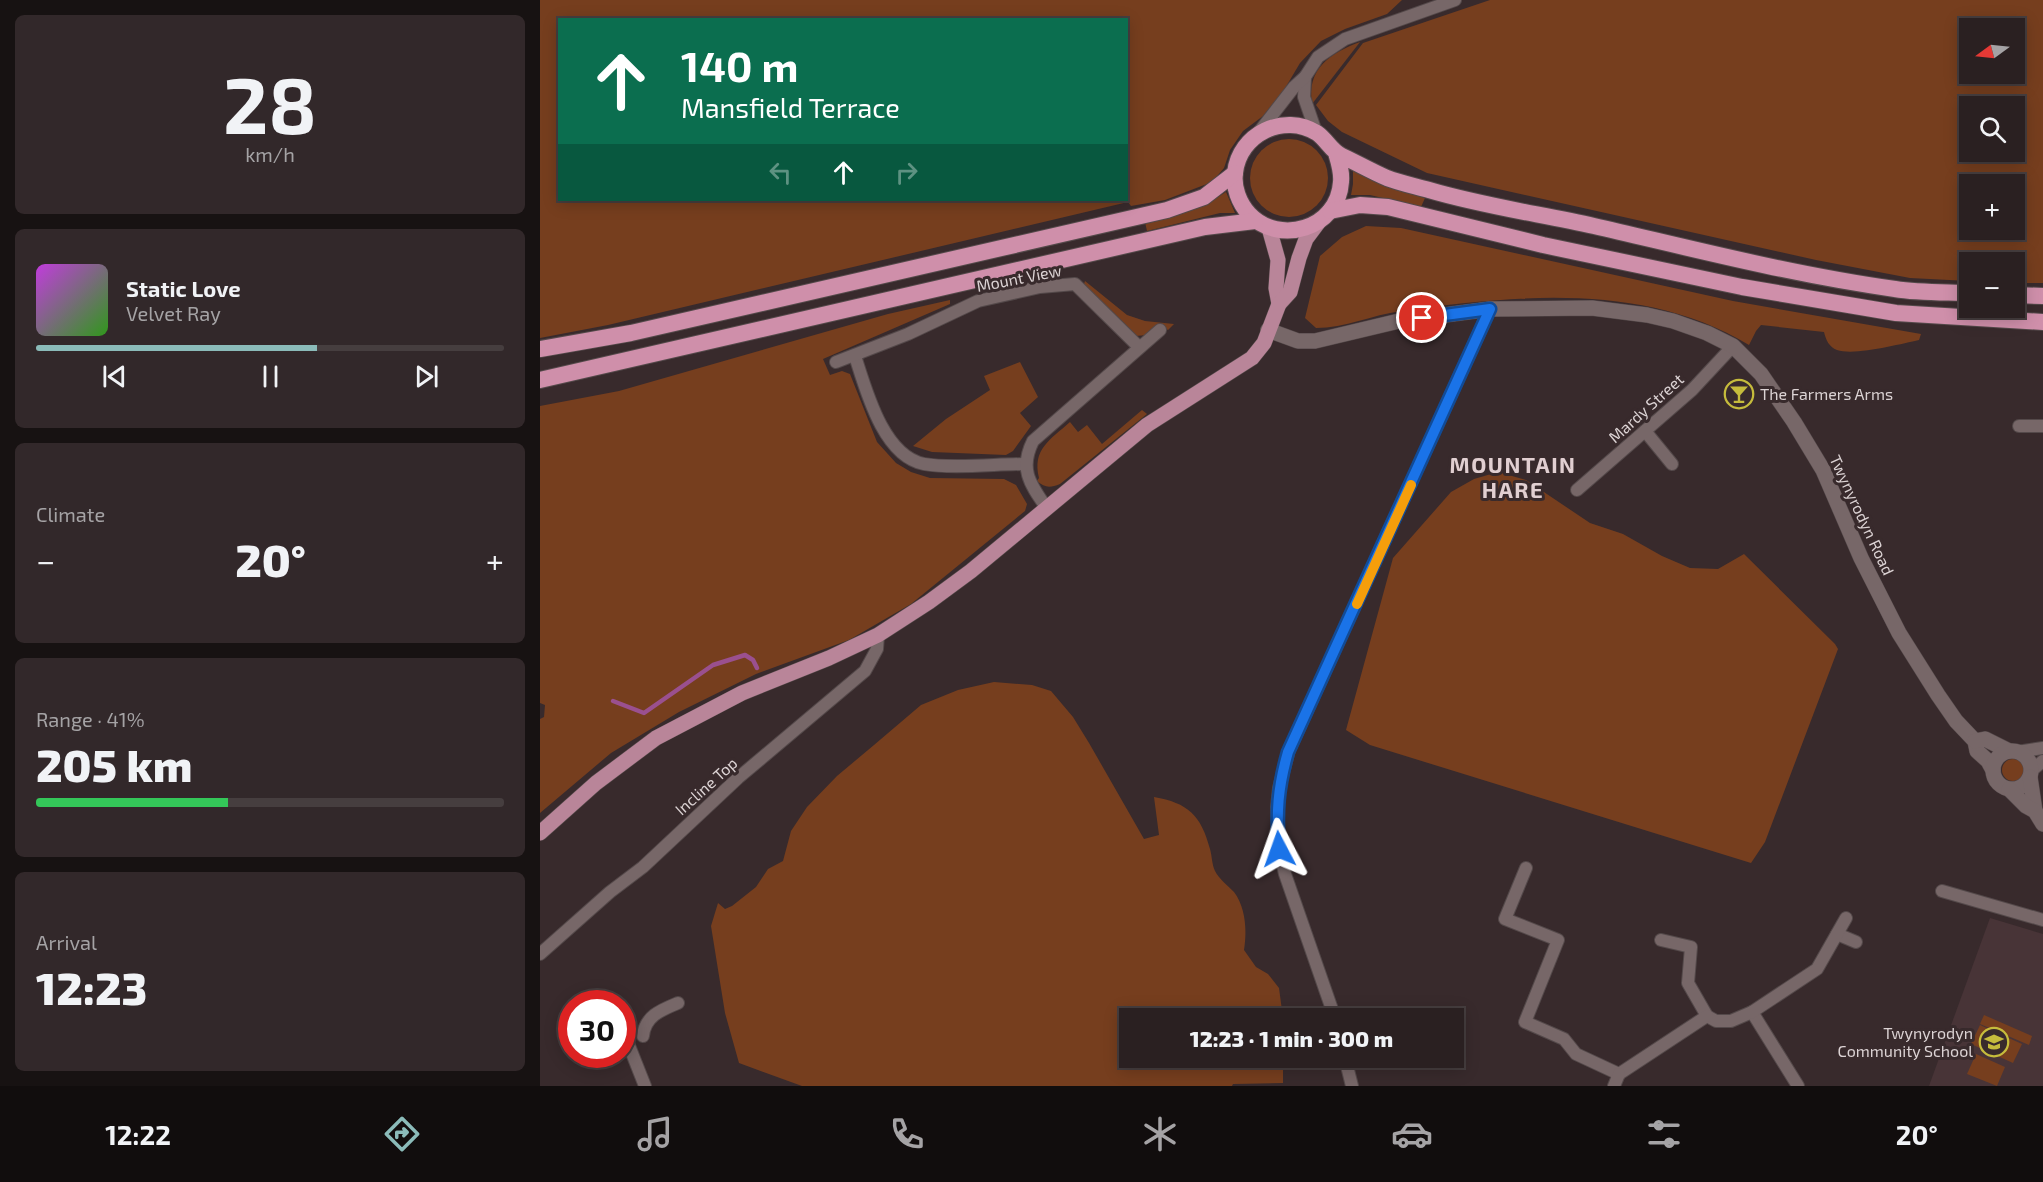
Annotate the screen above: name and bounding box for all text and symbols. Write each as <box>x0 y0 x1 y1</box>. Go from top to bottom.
north arrow <box>1959 18 2025 84</box>
map controls <box>1959 18 2025 318</box>
text: 140 m <box>681 40 798 90</box>
icon: ahead <box>582 42 660 120</box>
text: 28 <box>223 56 317 150</box>
text: Mansfield Terrace <box>681 91 900 123</box>
button: search <box>1959 96 2025 162</box>
text: km/h <box>245 142 295 166</box>
icon: left <box>764 156 797 189</box>
icon: ahead <box>827 156 860 189</box>
icon: right <box>890 156 923 189</box>
button: + <box>1959 174 2025 240</box>
button: − <box>1959 252 2025 318</box>
street label: Mount View <box>975 260 1063 295</box>
text: Static Love <box>126 275 241 301</box>
pin <box>1396 292 1447 343</box>
text: Velvet Ray <box>126 301 221 325</box>
icon: arrive <box>1405 301 1438 334</box>
icon: previous <box>98 360 131 393</box>
icon: pause <box>254 360 287 393</box>
icon: next <box>410 360 443 393</box>
street label: Mardy Street <box>1604 369 1687 446</box>
bar icon: The Farmers Arms <box>1723 378 1755 410</box>
place label: The Farmers Arms <box>1760 384 1893 403</box>
district label: MOUNTAIN HARE <box>1450 451 1576 502</box>
street label: Twynyrodyn Road <box>1826 452 1899 578</box>
text: Climate <box>36 502 105 526</box>
text: 20° <box>235 532 306 586</box>
text: − <box>36 540 55 580</box>
text: + <box>486 540 504 580</box>
text: Range · 41% <box>36 707 145 731</box>
text: 205 km <box>36 737 193 791</box>
street label: Incline Top <box>671 753 741 818</box>
position arrow <box>1247 817 1311 881</box>
text: Arrival <box>36 930 97 954</box>
text: 12:23 <box>36 960 147 1014</box>
speed limit sign: 30 <box>558 990 636 1068</box>
place label: Twynyrodyn Community School <box>1838 1023 1973 1060</box>
text: 12:23 · 1 min · 300 m <box>1190 1025 1393 1051</box>
school or university icon: Twynyrodyn Community School <box>1978 1026 2010 1058</box>
icon: directions <box>381 1113 423 1155</box>
icon: music <box>634 1113 676 1155</box>
icon: phone <box>886 1113 928 1155</box>
icon: climate <box>1139 1113 1181 1155</box>
icon: car <box>1391 1113 1433 1155</box>
icon: filters <box>1643 1113 1685 1155</box>
text: 12:22 <box>105 1118 171 1150</box>
text: 20° <box>1896 1118 1938 1150</box>

